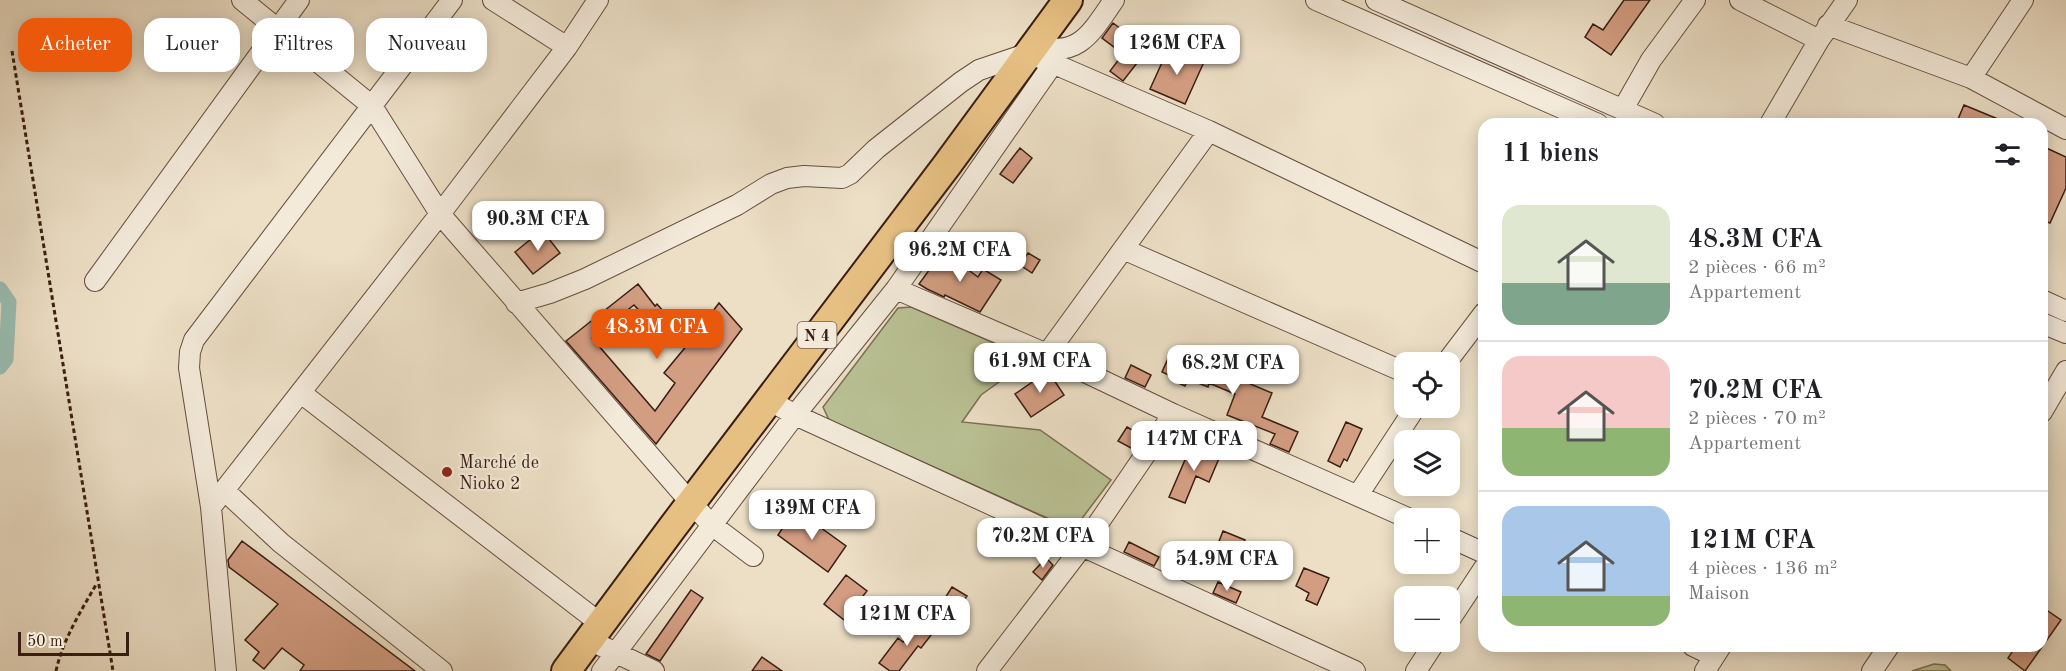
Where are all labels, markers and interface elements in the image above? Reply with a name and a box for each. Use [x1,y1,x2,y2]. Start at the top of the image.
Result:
chip: Acheter [18,18,132,72]
chip: Louer [144,18,240,72]
chip: Filtres [252,18,354,72]
chip: Nouveau [366,18,487,72]
pin: 126M CFA [1115,25,1239,76]
text: 126M CFA [1128,34,1226,54]
icon: filters [1991,138,2024,171]
text: 11 biens [1502,141,1599,167]
pin: 90.3M CFA [469,201,607,252]
text: 90.3M CFA [486,210,590,230]
text: 48.3M CFA [1688,227,1823,253]
icon: home [1550,229,1622,301]
pin: 96.2M CFA [891,232,1029,283]
text: 96.2M CFA [908,241,1012,261]
text: 2 pièces · 66 m² [1688,258,1826,278]
text: Appartement [1688,283,1801,303]
pin: 48.3M CFA [588,309,726,360]
text: 48.3M CFA [605,318,709,338]
road number: N 4 [798,322,836,348]
pin: 61.9M CFA [971,343,1109,394]
pin: 68.2M CFA [1164,345,1302,396]
text: 61.9M CFA [988,352,1092,372]
map controls [1394,352,1460,652]
button: locate [1394,352,1460,418]
text: 68.2M CFA [1181,354,1285,374]
text: 70.2M CFA [1688,378,1823,404]
icon: home [1550,380,1622,452]
text: 2 pièces · 70 m² [1688,409,1826,429]
pin: 147M CFA [1132,421,1256,472]
text: 147M CFA [1145,430,1243,450]
button: layers [1394,430,1460,496]
text: Appartement [1688,434,1801,454]
place label: Marché de Nioko 2 [459,454,539,493]
marker: Marché de Nioko 2 [440,465,454,479]
pin: 139M CFA [750,490,874,541]
text: 139M CFA [763,499,861,519]
button: + [1394,508,1460,574]
pin: 70.2M CFA [974,518,1112,569]
text: 70.2M CFA [991,527,1095,547]
text: 121M CFA [1688,528,1816,554]
icon: home [1550,530,1622,602]
pin: 54.9M CFA [1158,541,1296,592]
text: 54.9M CFA [1175,550,1279,570]
text: 4 pièces · 136 m² [1688,559,1837,579]
text: Maison [1688,584,1749,604]
button: − [1394,586,1460,652]
pin: 121M CFA [845,596,969,647]
text: 121M CFA [858,605,956,625]
scale bar [18,629,129,656]
text: 50 m [27,634,63,650]

